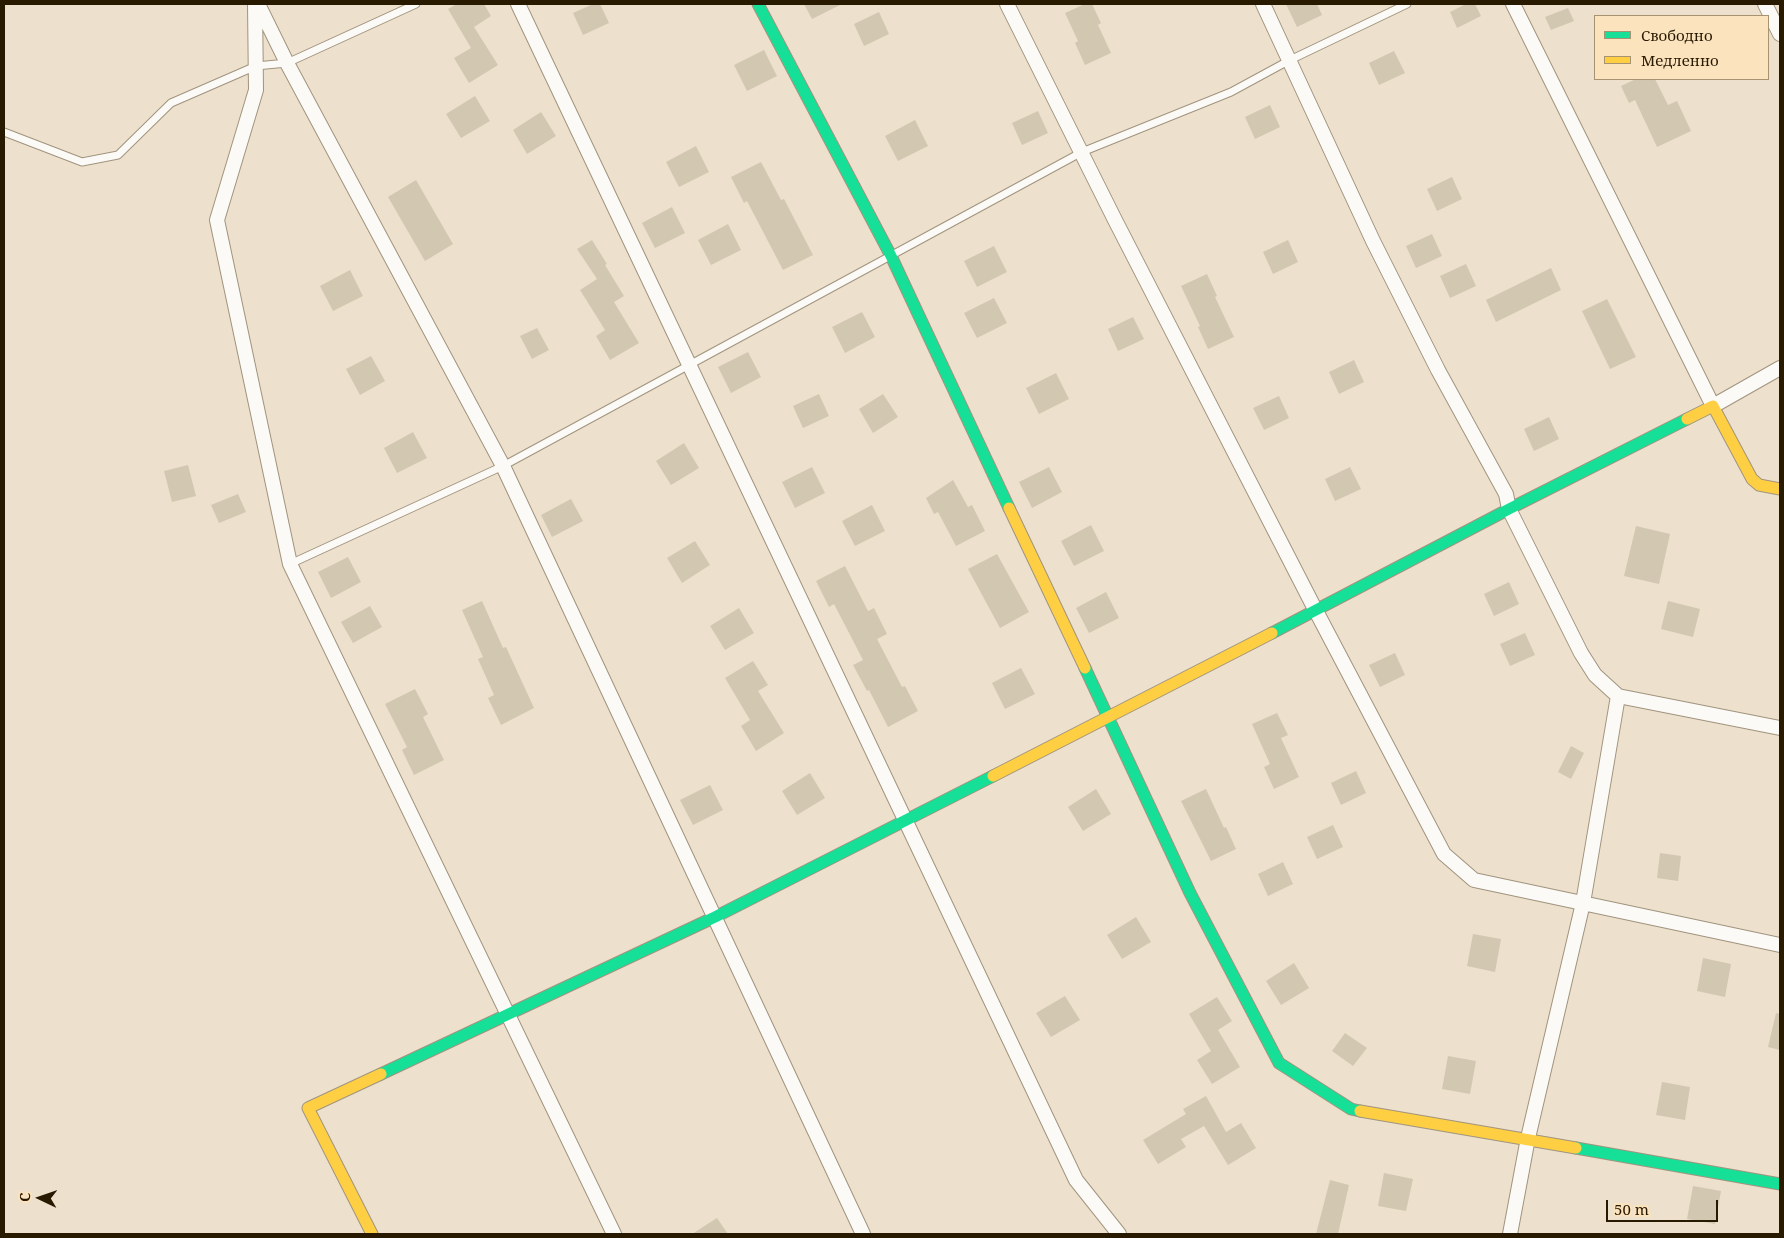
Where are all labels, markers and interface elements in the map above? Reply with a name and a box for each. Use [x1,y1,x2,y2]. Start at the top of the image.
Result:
legend [1594,15,1769,80]
text: Свободно [1641,25,1713,45]
text: Медленно [1641,50,1719,70]
north arrow [15,1173,65,1223]
scale bar [1609,1190,1722,1222]
text: С [15,1192,34,1202]
text: 50 m [1614,1199,1649,1219]

